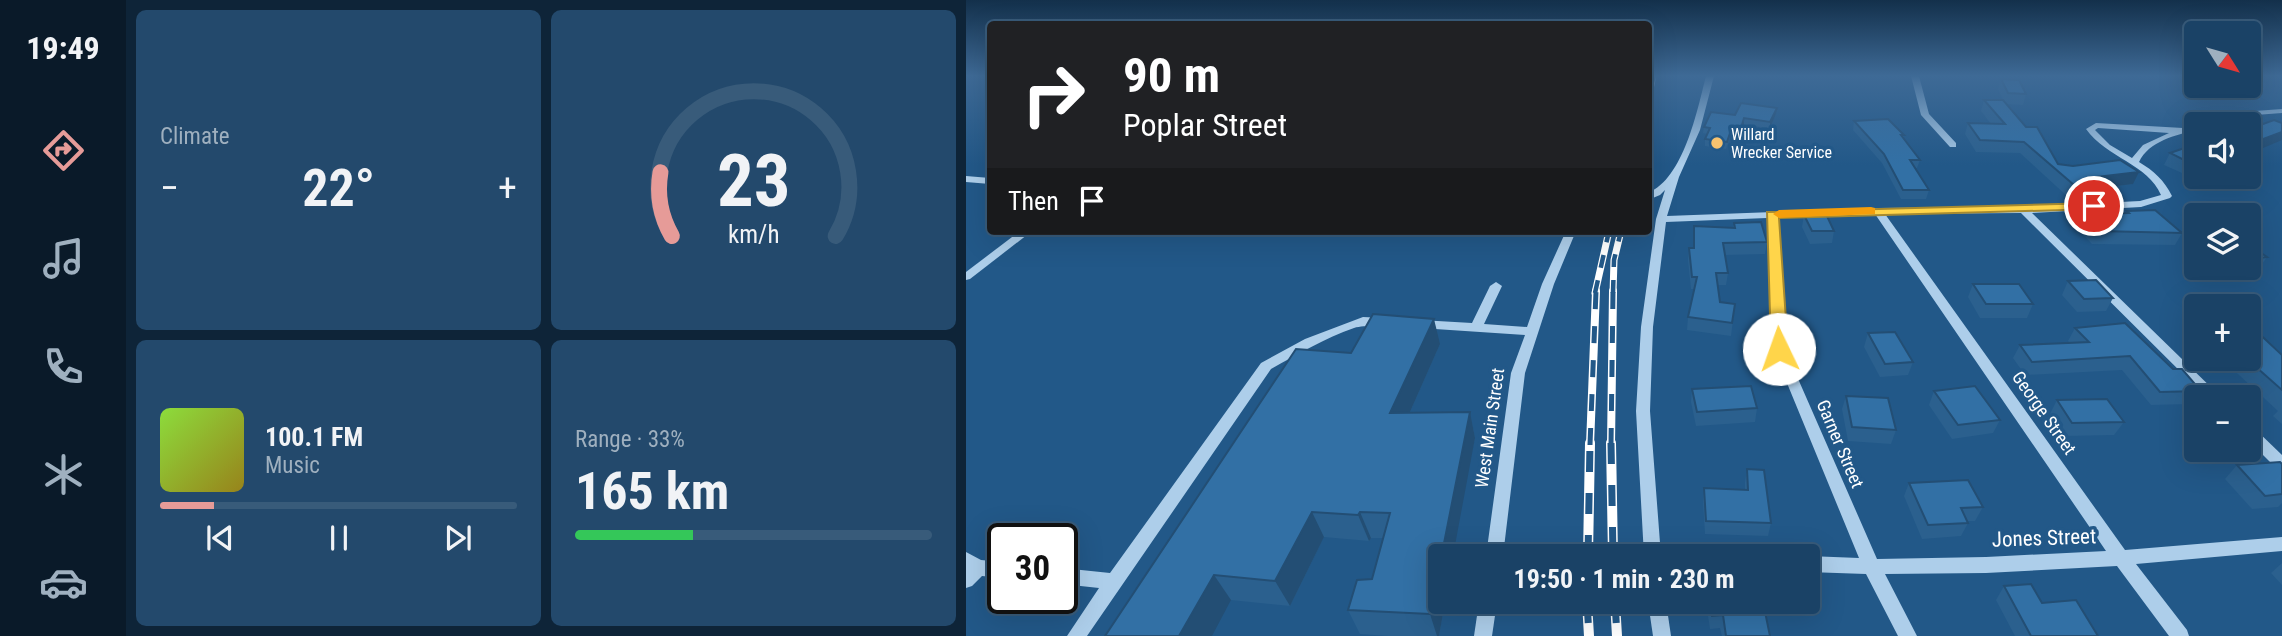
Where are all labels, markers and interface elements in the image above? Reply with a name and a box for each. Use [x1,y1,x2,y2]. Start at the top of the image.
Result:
north arrow [2184,21,2261,98]
map controls [2184,21,2261,462]
text: 19:49 [26,29,100,67]
text: 90 m [1123,47,1220,104]
icon: right [1008,49,1099,140]
text: Poplar Street [1123,106,1287,144]
button: sound [2184,112,2261,189]
text: Climate [160,123,230,150]
place label: Willard Wrecker Service [1731,125,1832,162]
icon: directions [39,126,88,175]
marker: Willard Wrecker Service [1709,135,1725,151]
text: 23 [717,138,790,224]
text: 22° [302,158,375,219]
text: − [160,166,179,210]
text: + [498,166,517,210]
pin [2064,176,2124,236]
icon: arrive [1073,182,1111,220]
text: Then [1008,186,1059,216]
icon: arrive [2075,187,2113,225]
button: layers [2184,203,2261,280]
text: km/h [728,220,779,249]
icon: music [39,234,88,283]
button: + [2184,294,2261,371]
position arrow [1742,312,1816,386]
icon: phone [39,342,88,391]
street label: West Main Street [1471,367,1508,489]
street label: George Street [2008,367,2081,458]
button: − [2184,385,2261,462]
street label: Garner Street [1812,397,1868,491]
text: 100.1 FM [265,422,363,452]
text: Range · 33% [575,426,685,453]
icon: climate [39,450,88,499]
text: Music [265,452,320,479]
text: 165 km [575,461,729,522]
icon: previous [201,519,239,557]
icon: pause [320,519,358,557]
icon: next [439,519,477,557]
speed limit sign: 30 [987,523,1078,614]
street label: Jones Street [1991,524,2097,552]
icon: car [39,558,88,607]
text: 19:50 · 1 min · 230 m [1514,564,1734,594]

